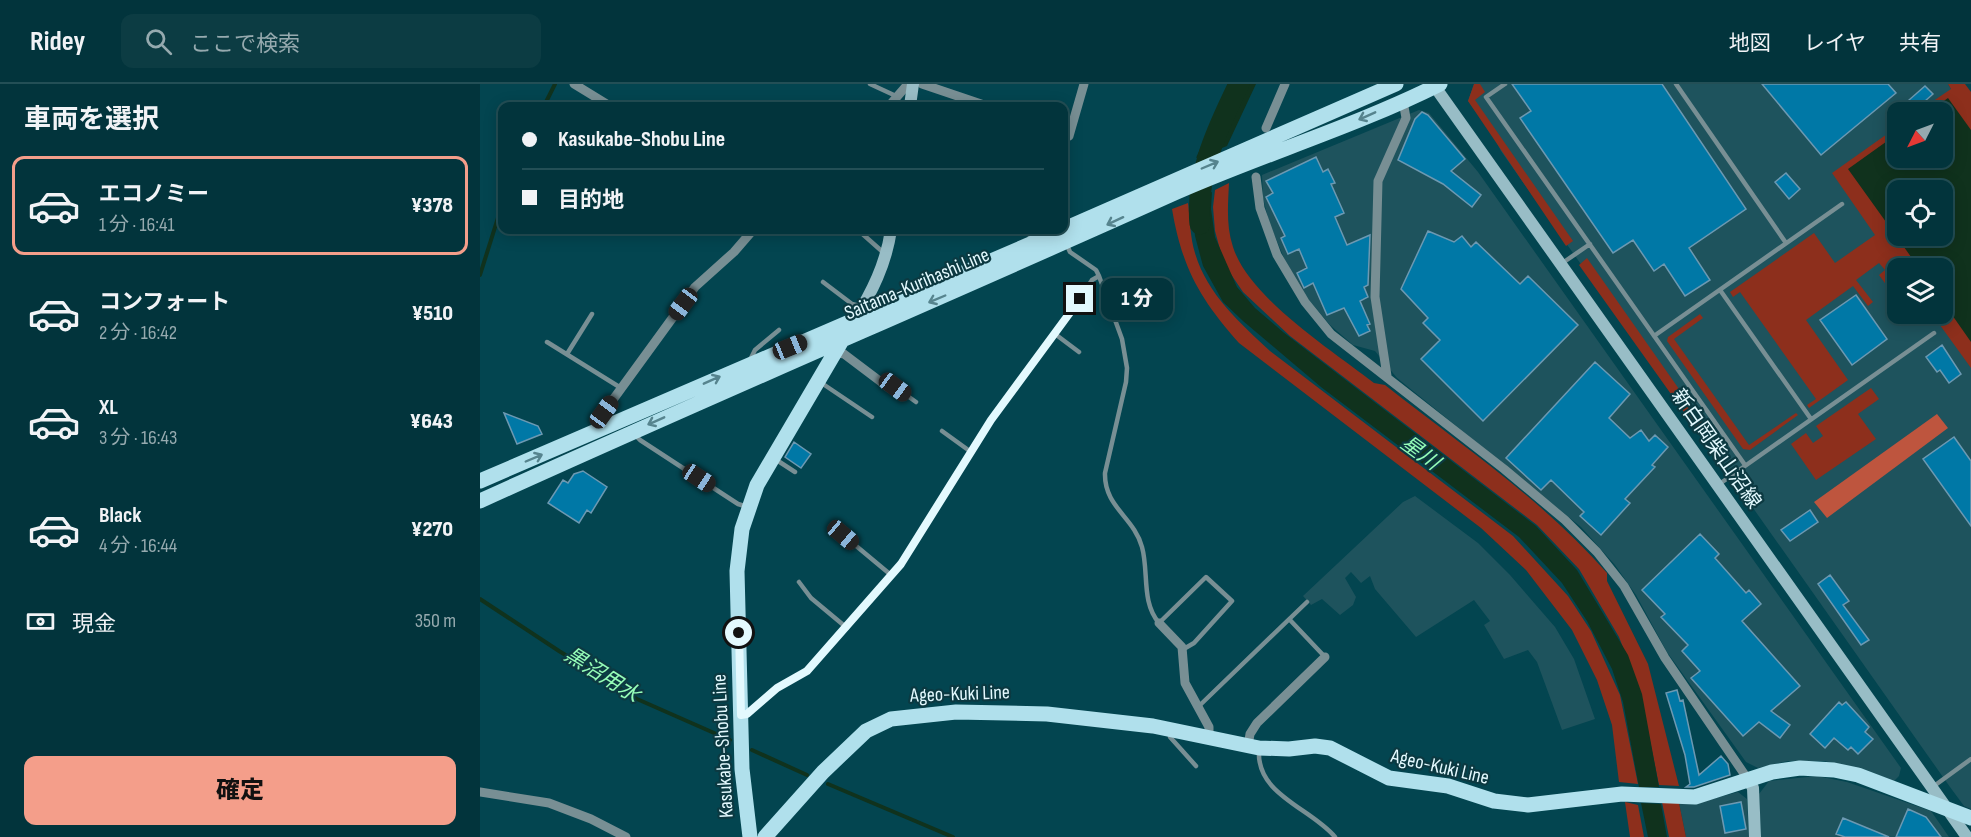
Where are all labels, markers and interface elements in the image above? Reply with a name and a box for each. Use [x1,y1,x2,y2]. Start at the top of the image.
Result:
search box [121,14,541,68]
text: Ridey [30,25,85,58]
icon: search [142,25,175,58]
text: ここで検索 [190,31,300,58]
text: 地図 [1729,31,1771,56]
text: レイヤ [1804,31,1866,56]
text: 共有 [1899,31,1941,56]
north arrow [1887,102,1953,168]
map controls [1887,102,1953,324]
text: 車両を選択 [24,104,159,136]
one-way arrow [1359,111,1377,123]
text: Kasukabe-Shobu Line [558,126,725,153]
one-way arrow [1201,158,1219,170]
icon: car [27,179,81,233]
button: locate [1887,180,1953,246]
text: エコノミー [99,181,209,208]
text: 目的地 [558,187,624,214]
text: ¥378 [411,192,453,219]
text: 1 分 · 16:41 [99,213,174,237]
one-way arrow [1107,215,1125,227]
street label: Saitama-Kurihashi Line [841,243,993,325]
button: layers [1887,258,1953,324]
callout: 1 分 [1101,278,1173,320]
car [665,284,701,324]
route end [1066,285,1093,312]
icon: car [27,287,81,341]
text: 1 分 [1121,287,1153,311]
text: コンフォート [99,289,230,316]
one-way arrow [928,294,946,305]
text: ¥510 [412,300,453,327]
text: 2 分 · 16:42 [99,321,177,345]
car [770,332,810,362]
car [875,369,915,405]
one-way arrow [703,374,721,385]
street label: 新白岡柴山沼線 [1666,385,1766,513]
car [586,392,622,432]
text: XL [99,394,118,421]
icon: car [27,395,81,449]
text: ¥643 [410,408,453,435]
one-way arrow [647,416,665,428]
text: 3 分 · 16:43 [99,426,177,450]
water label: 星川 [1396,431,1446,477]
one-way arrow [524,452,542,463]
car [679,461,719,495]
text: Black [99,502,141,529]
icon: car [27,503,81,557]
text: ¥270 [411,516,453,543]
car [823,517,863,553]
text: 4 分 · 16:44 [99,534,177,558]
icon: cash [24,605,57,638]
text: 350 m [415,609,456,633]
text: 現金 [72,611,116,638]
route start [725,619,752,646]
water label: 黒沼用水 [560,642,646,709]
street label: Kasukabe-Shobu Line [707,673,739,819]
street label: Ageo-Kuki Line [909,680,1010,708]
street label: Ageo-Kuki Line [1388,744,1491,790]
button: 確定 [24,756,456,825]

